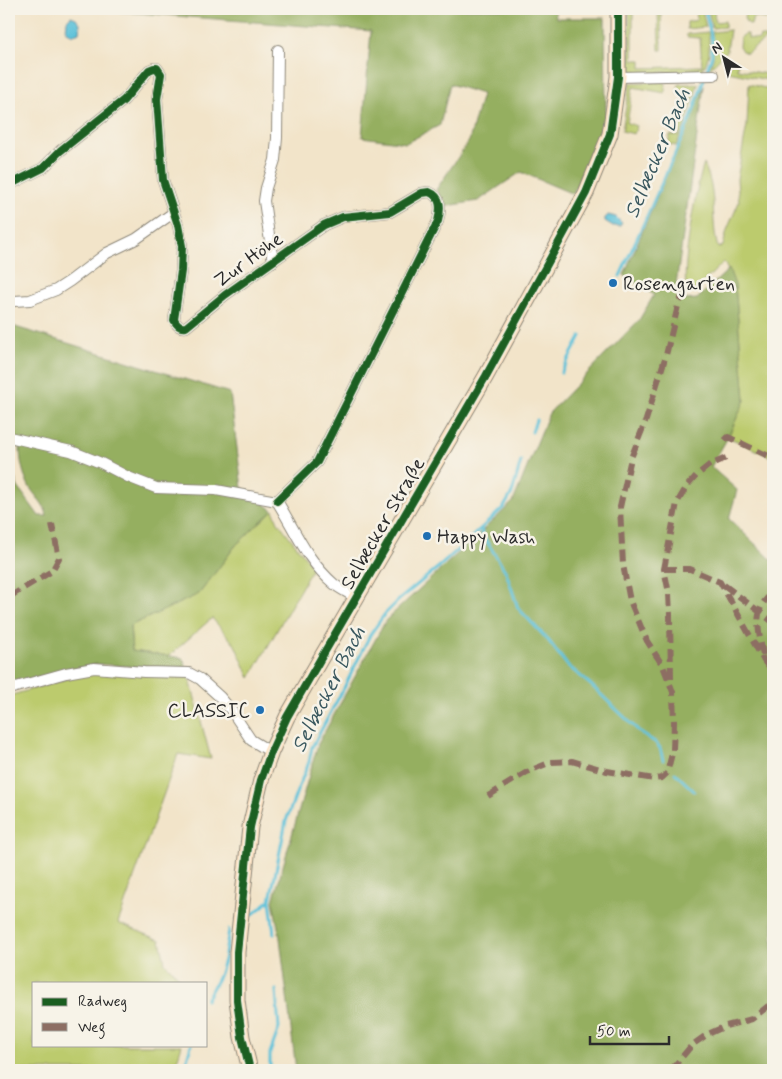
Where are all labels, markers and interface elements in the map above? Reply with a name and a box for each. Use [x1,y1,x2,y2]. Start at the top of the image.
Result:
north arrow [700,32,750,82]
text: N [708,38,726,58]
water label: Selbecker Bach [618,84,698,222]
street label: Zur Höhe [209,226,289,294]
place label: Rosengarten [623,271,735,298]
marker: Rosengarten [607,277,619,289]
street label: Selbecker Straße [335,453,432,595]
place label: Happy Wash [437,524,535,551]
marker: Happy Wash [421,530,433,542]
water label: Selbecker Bach [285,621,373,757]
place label: CLASSIC [167,698,250,725]
marker: CLASSIC [254,704,266,716]
legend [32,982,208,1046]
text: Radweg [78,992,127,1012]
scale bar [590,1014,668,1046]
text: Weg [78,1018,105,1039]
text: 50 m [597,1022,631,1042]

